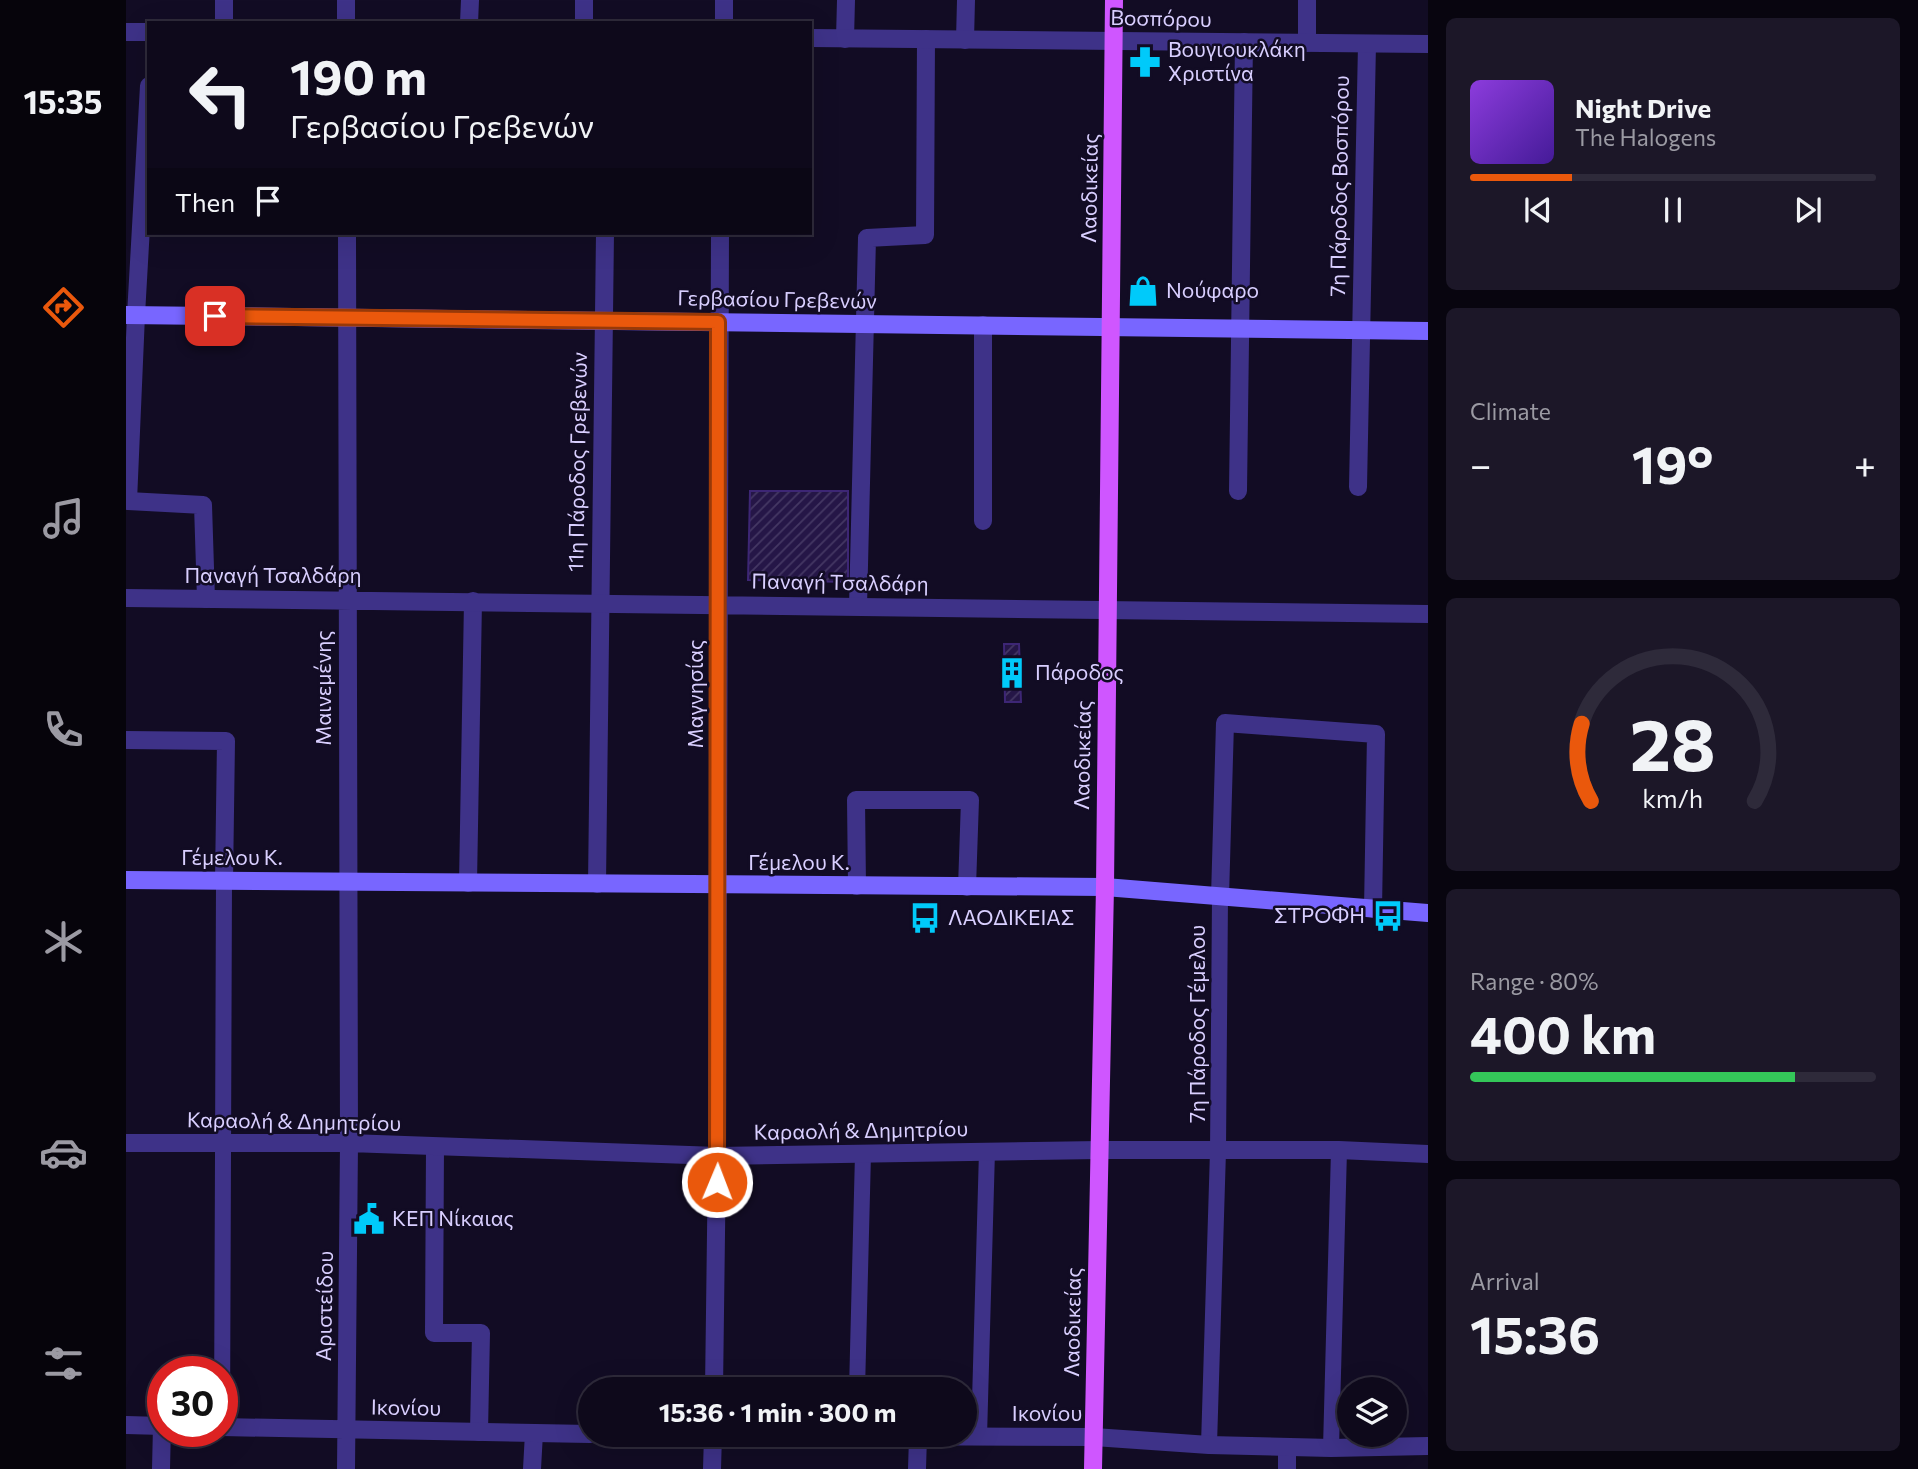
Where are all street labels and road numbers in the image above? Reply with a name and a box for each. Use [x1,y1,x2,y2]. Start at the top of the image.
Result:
street label: Βοσπόρου [1110,4,1212,31]
street label: 7η Πάροδος Βοσπόρου [1324,75,1353,297]
street label: Λαοδικείας [1075,133,1102,243]
street label: Γερβασίου Γρεβενών [677,284,877,313]
street label: 11η Πάροδος Γρεβενών [562,351,591,572]
street label: Παναγή Τσαλδάρη [184,562,362,587]
street label: Παναγή Τσαλδάρη [751,567,929,596]
street label: Μαινεμένης [310,630,335,746]
street label: Μαγνησίας [682,640,707,748]
street label: Λαοδικείας [1068,700,1095,810]
street label: Γέμελου Κ. [181,844,283,869]
street label: Γέμελου Κ. [748,849,850,874]
street label: 7η Πάροδος Γέμελου [1184,925,1209,1123]
street label: Καραολή & Δημητρίου [187,1106,402,1135]
street label: Καραολή & Δημητρίου [753,1115,968,1144]
street label: Αριστείδου [310,1251,337,1361]
street label: Λαοδικείας [1058,1267,1085,1377]
street label: Ικονίου [371,1393,441,1420]
street label: Ικονίου [1012,1400,1082,1425]

